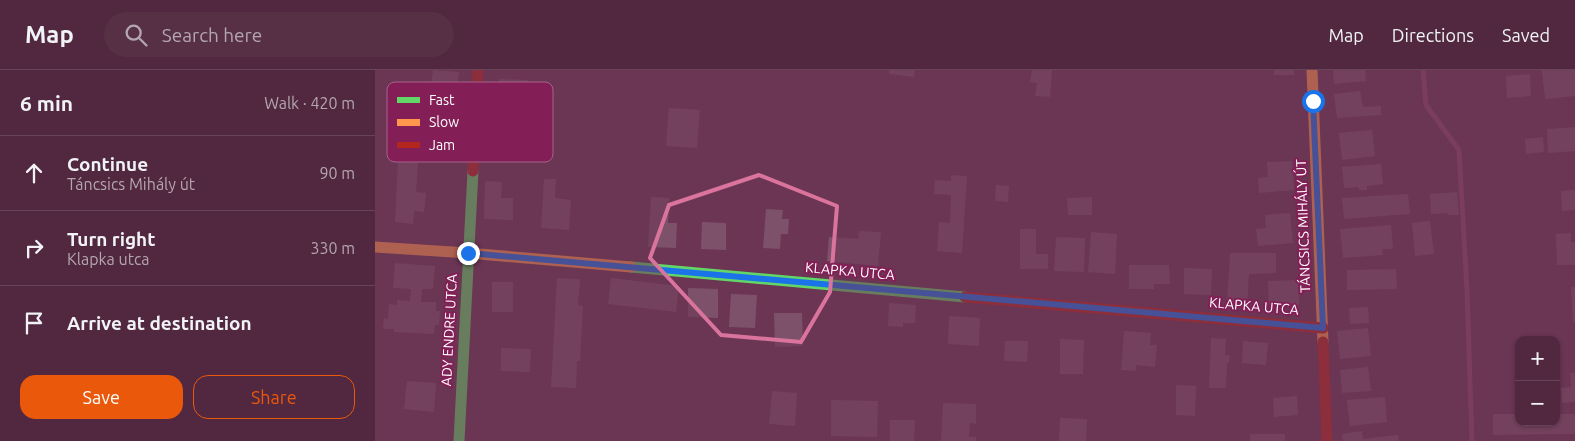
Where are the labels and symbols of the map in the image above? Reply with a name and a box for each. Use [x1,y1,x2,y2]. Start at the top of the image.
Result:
legend [387,82,553,162]
route start [1302,90,1325,113]
text: Fast [429,92,455,108]
text: Slow [429,114,459,130]
text: Jam [429,137,455,153]
street label: TÁNCSICS MIHÁLY ÚT [1292,159,1313,293]
route end [457,242,480,265]
street label: KLAPKA UTCA [805,259,895,283]
street label: ADY ENDRE UTCA [438,273,460,387]
street label: KLAPKA UTCA [1209,294,1299,318]

